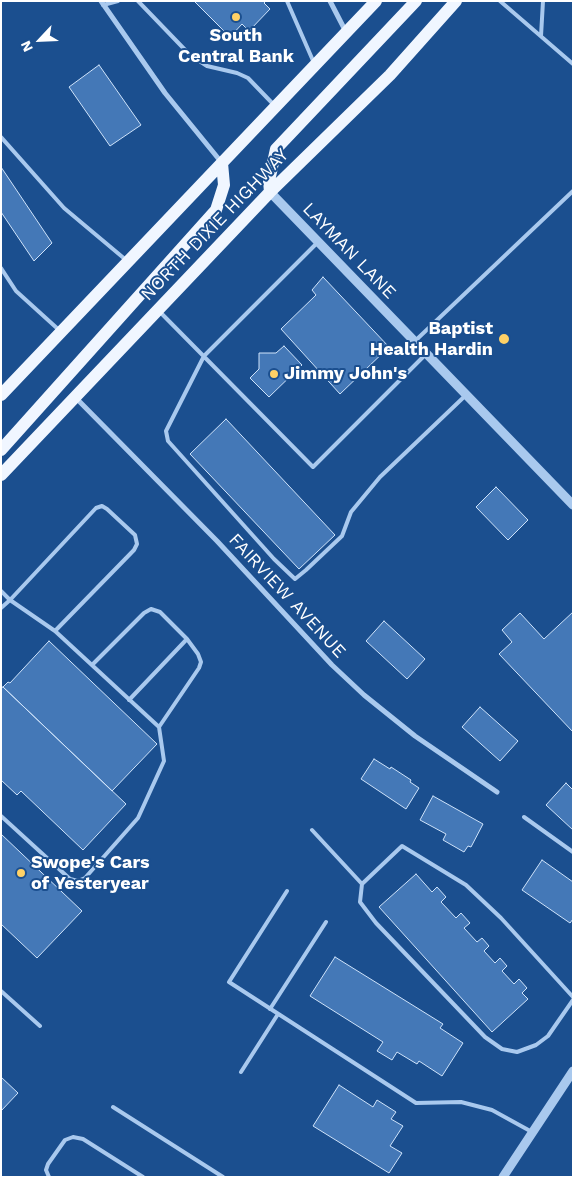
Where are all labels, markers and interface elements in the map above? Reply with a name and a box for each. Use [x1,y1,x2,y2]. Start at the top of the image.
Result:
marker: South Central Bank [230,11,242,23]
north arrow [15,15,65,65]
place label: South Central Bank [178,25,294,68]
text: N [17,38,36,54]
street label: NORTH DIXIE HIGHWAY [137,145,293,305]
street label: LAYMAN LANE [298,198,400,304]
place label: Baptist Health Hardin [370,318,493,360]
marker: Baptist Health Hardin [497,332,511,346]
place label: Jimmy John's [284,363,407,385]
marker: Jimmy John's [268,368,280,380]
street label: FAIRVIEW AVENUE [224,529,350,663]
place label: Swope's Cars of Yesteryear [31,852,150,894]
marker: Swope's Cars of Yesteryear [15,867,27,879]

